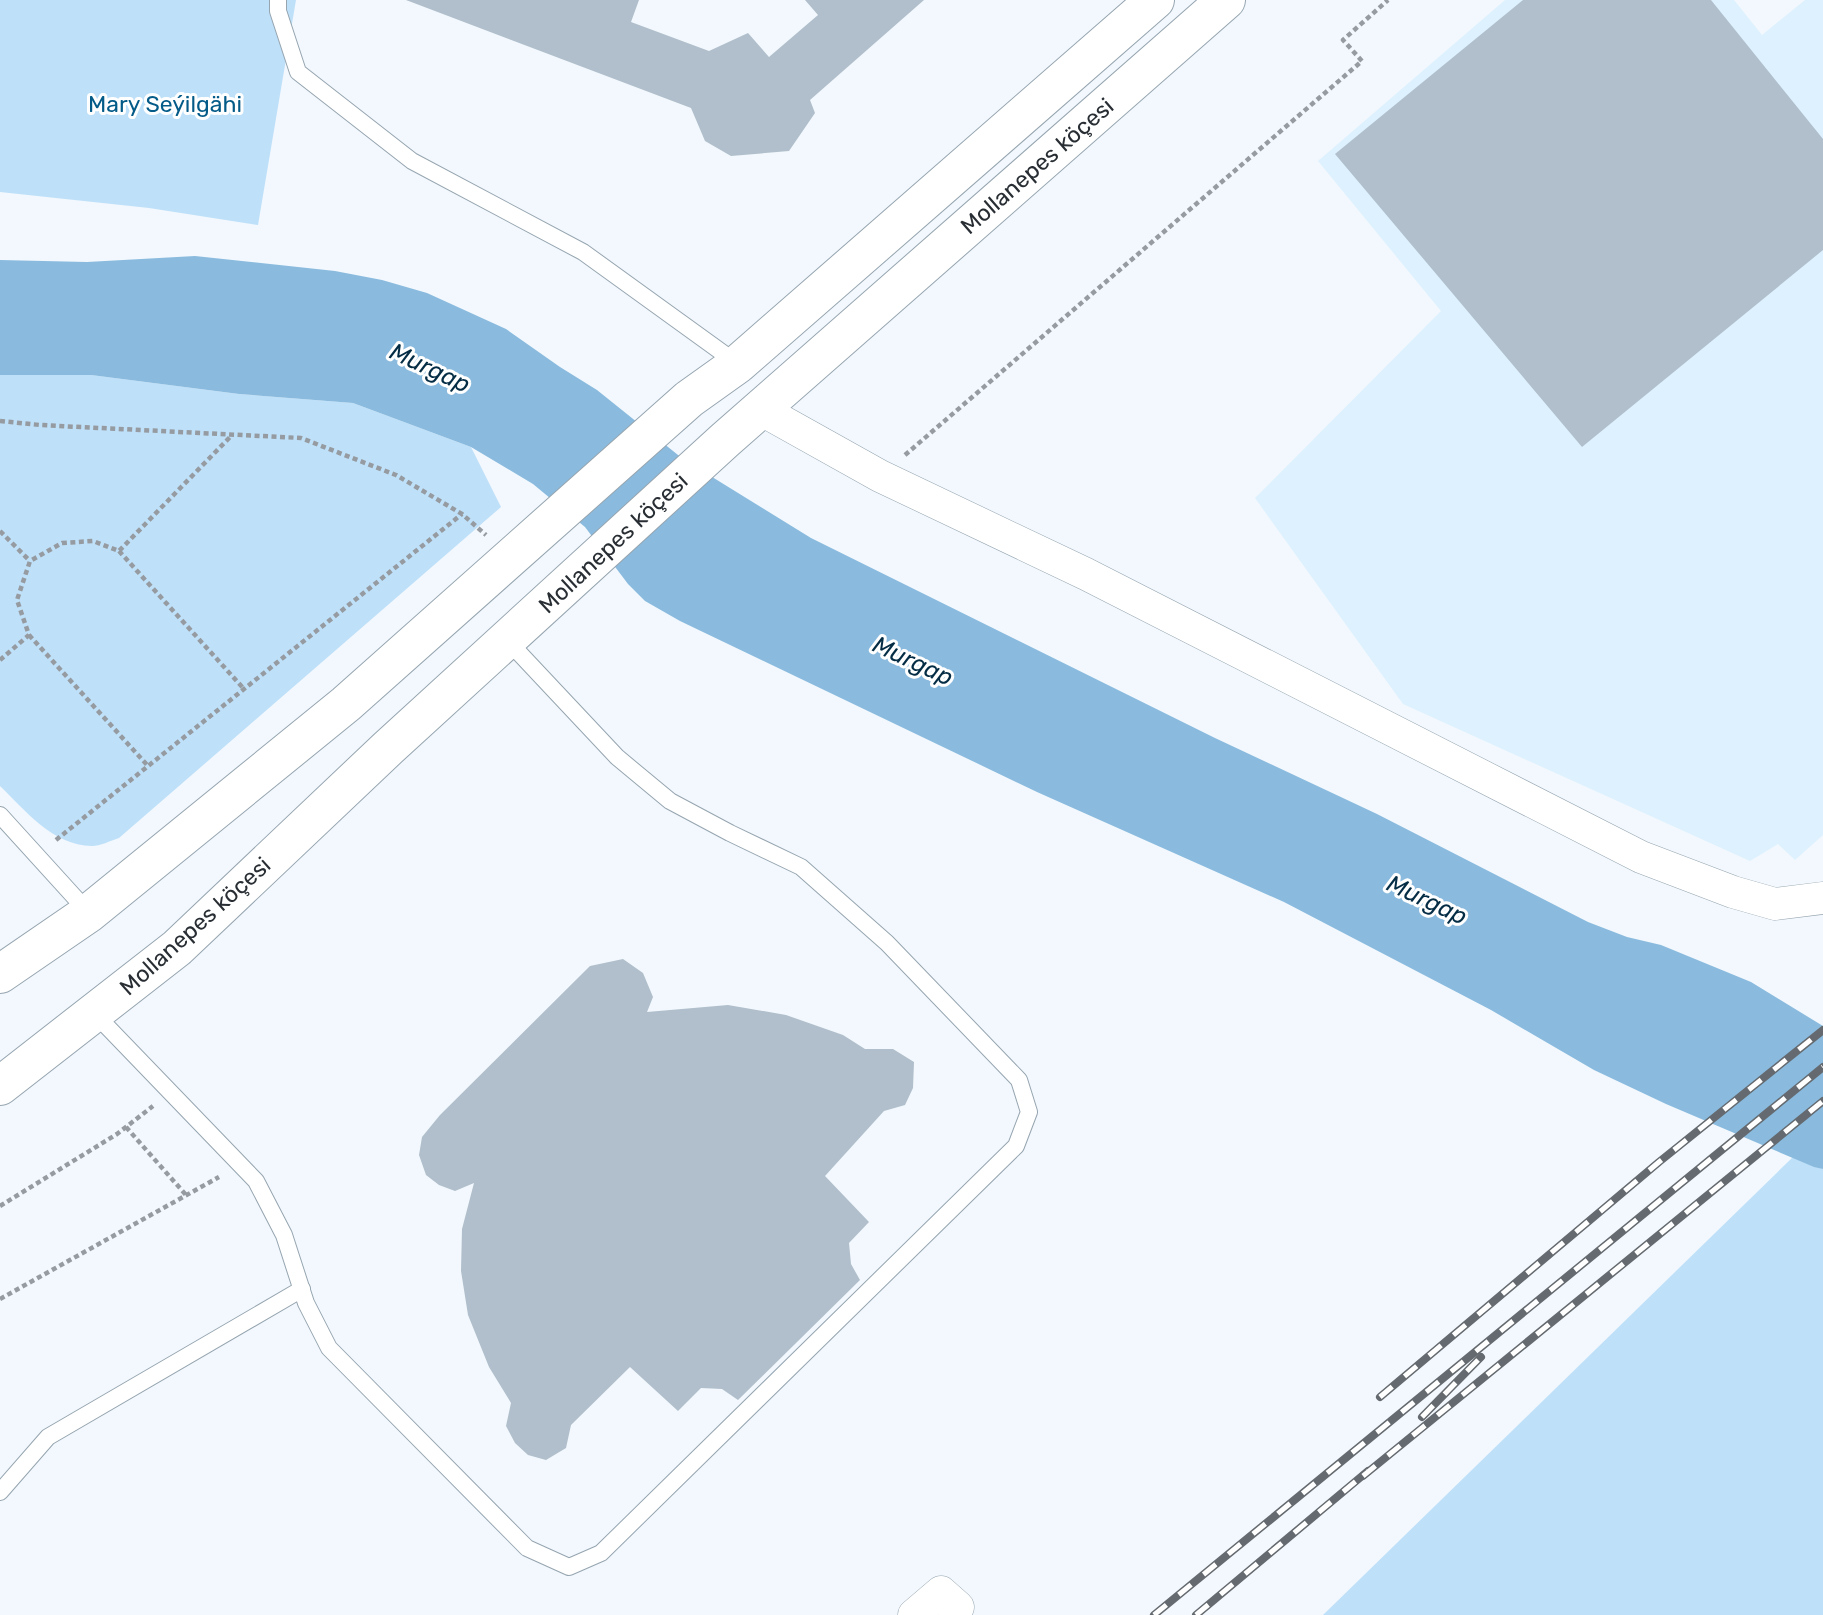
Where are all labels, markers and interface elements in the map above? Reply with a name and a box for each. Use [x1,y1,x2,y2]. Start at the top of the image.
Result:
park label: Mary Seýilgähi [88,90,242,118]
street label: Mollanepes köçesi [955,92,1119,240]
water label: Murgap [385,337,475,399]
street label: Mollanepes köçesi [533,467,693,619]
water label: Murgap [868,630,958,692]
street label: Mollanepes köçesi [114,851,276,1001]
water label: Murgap [1382,869,1472,931]

